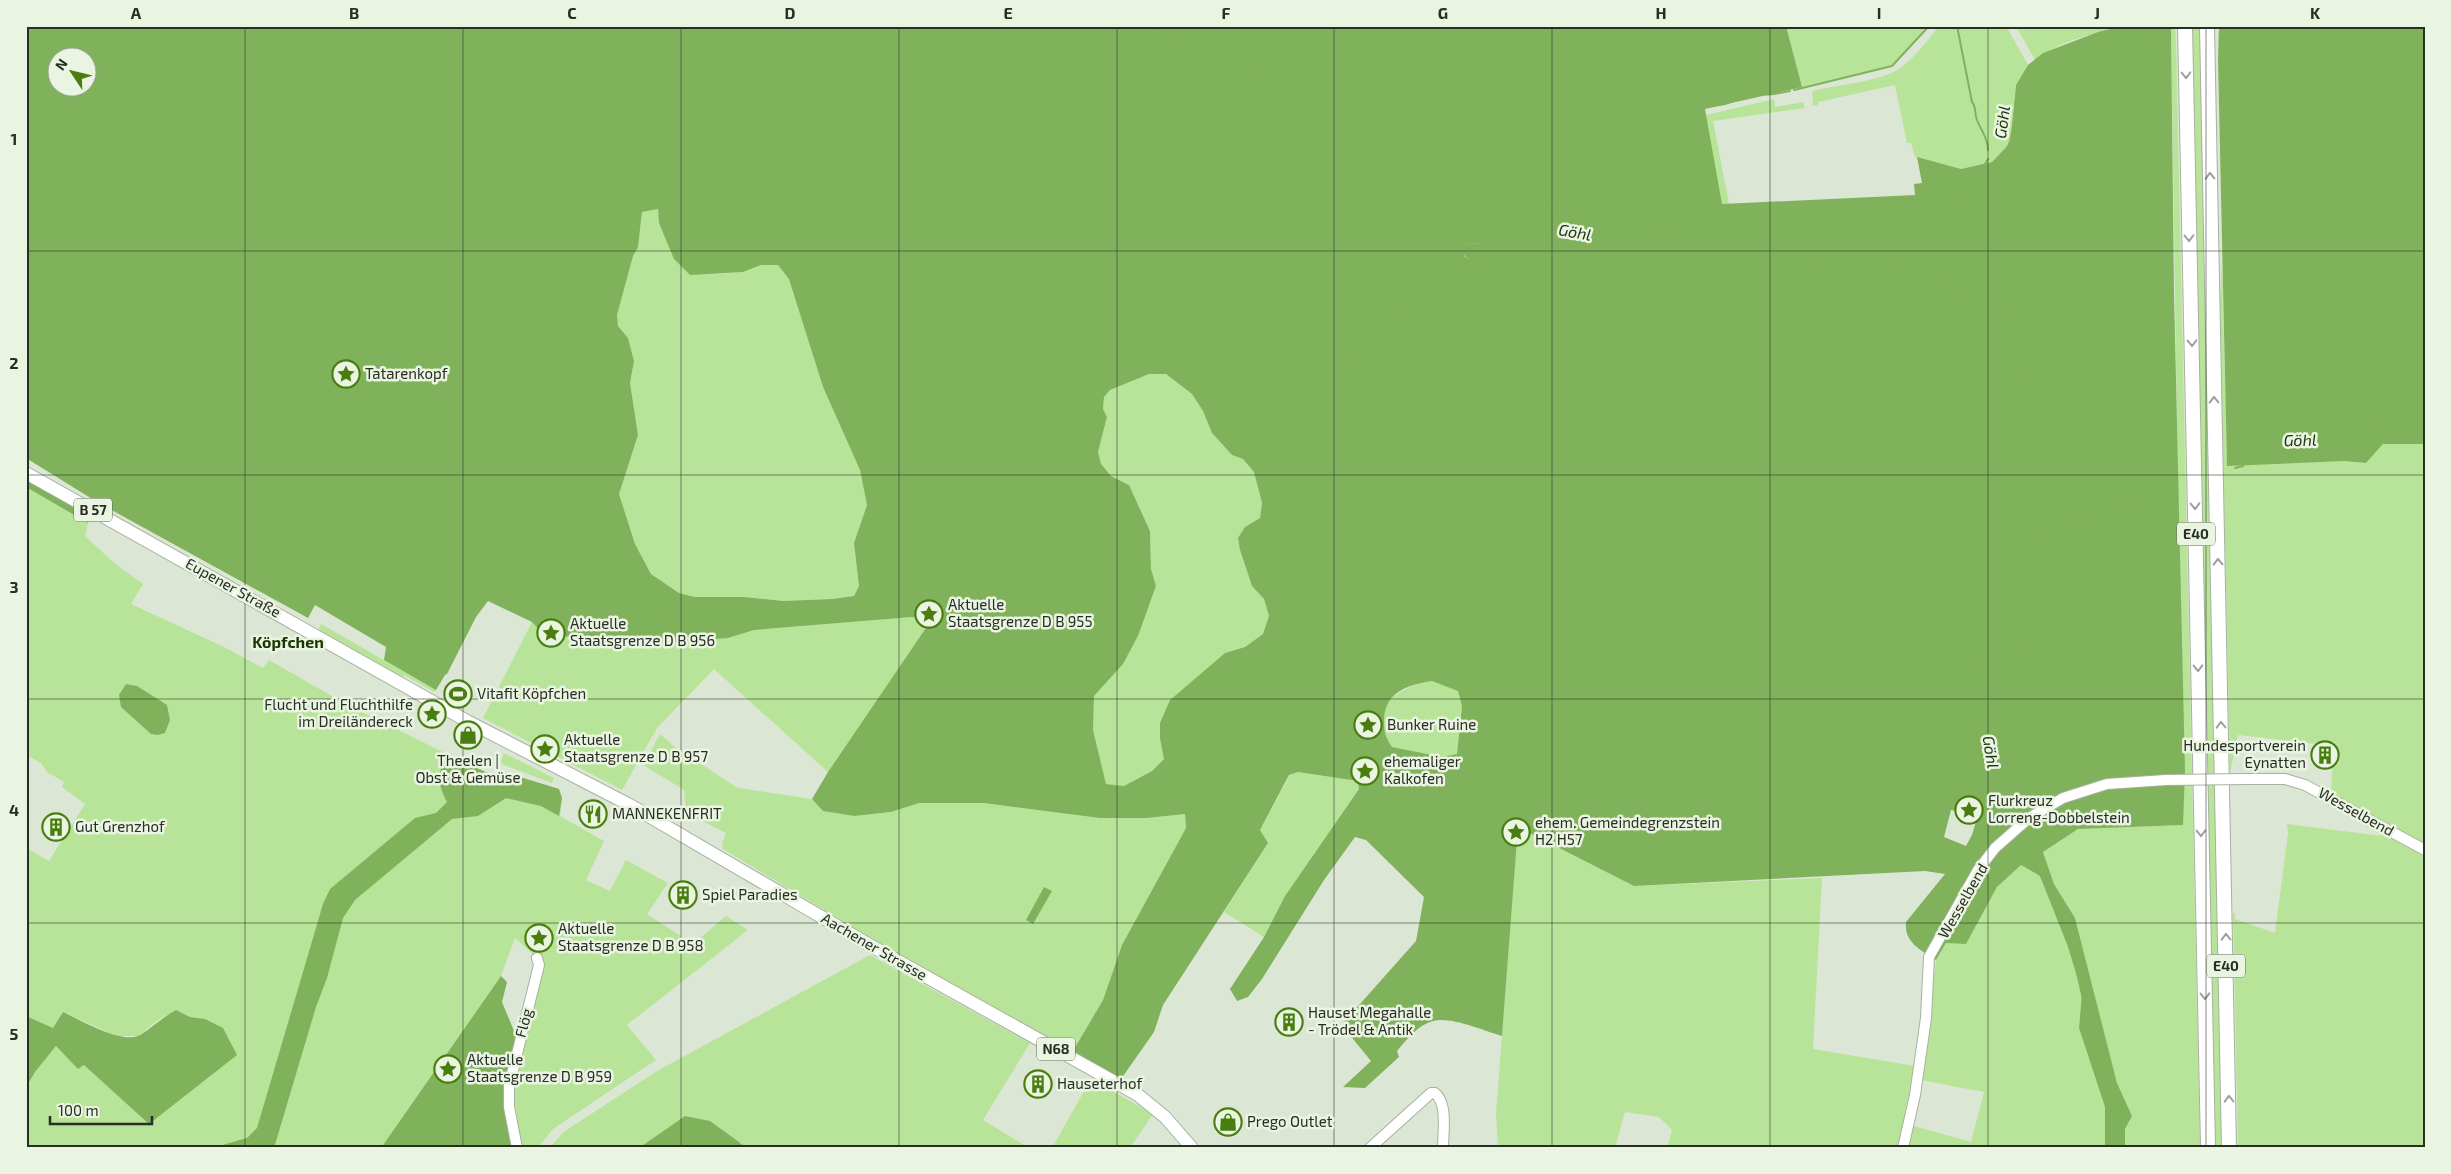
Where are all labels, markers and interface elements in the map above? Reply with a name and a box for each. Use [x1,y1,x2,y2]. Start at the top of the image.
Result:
text: A [131,3,142,22]
text: B [349,3,359,22]
text: C [567,3,577,22]
text: D [785,3,796,22]
text: E [1003,3,1013,22]
text: F [1222,3,1231,22]
text: G [1438,3,1448,22]
text: H [1655,3,1667,22]
text: I [1877,3,1881,22]
text: J [2094,3,2100,22]
text: K [2310,3,2321,22]
north arrow [48,48,98,98]
text: N [51,55,71,73]
one-way arrow [2180,72,2191,80]
water label: Göhl [1990,104,2013,140]
text: 1 [11,129,17,148]
one-way arrow [2205,172,2215,180]
water label: Göhl [1557,219,1593,244]
one-way arrow [2184,234,2194,242]
one-way arrow [2187,340,2197,348]
text: 2 [9,353,19,372]
place icon: Tatarenkopf [331,359,361,389]
place label: Tatarenkopf [365,364,448,382]
one-way arrow [2209,396,2220,404]
water label: Göhl [2283,430,2317,449]
road number: B 57 [74,498,112,522]
one-way arrow [2190,502,2200,510]
road number: E40 [2177,522,2215,546]
street label: Eupener Straße [183,554,284,621]
one-way arrow [2213,558,2223,566]
text: 3 [9,577,19,596]
place label: Aktuelle Staatsgrenze D B 955 [948,595,1092,630]
place icon: Aktuelle Staatsgrenze D B 955 [914,599,944,629]
place label: Aktuelle Staatsgrenze D B 956 [570,614,715,649]
place icon: Aktuelle Staatsgrenze D B 956 [536,618,566,648]
district label: Köpfchen [252,632,324,651]
one-way arrow [2193,664,2203,672]
sports icon: Vitafit Köpfchen [443,679,473,709]
place label: Vitafit Köpfchen [477,684,586,702]
place label: Flucht und Fluchthilfe im Dreiländereck [264,695,413,730]
place icon: Flucht und Fluchthilfe im Dreiländereck [417,699,447,729]
place icon: Bunker Ruine [1353,710,1383,740]
place label: Bunker Ruine [1387,715,1476,733]
shop icon: Theelen | Obst & Gemüse [453,720,483,750]
one-way arrow [2216,721,2226,728]
place label: Aktuelle Staatsgrenze D B 957 [564,730,708,765]
place icon: Aktuelle Staatsgrenze D B 957 [530,734,560,764]
water label: Göhl [1980,734,2003,770]
place label: Hundesportverein Eynatten [2183,736,2306,771]
building icon: Hundesportverein Eynatten [2310,740,2340,770]
place label: Theelen | Obst & Gemüse [415,751,521,786]
place label: ehemaliger Kalkofen [1384,752,1461,787]
place icon: ehemaliger Kalkofen [1350,756,1380,786]
street label: Wesselbend [2316,783,2397,839]
place label: Flurkreuz Lorreng-Dobbelstein [1988,791,2130,826]
place icon: Flurkreuz Lorreng-Dobbelstein [1954,795,1984,825]
restaurant icon: MANNEKENFRIT [578,799,608,829]
text: 4 [9,800,19,819]
place label: MANNEKENFRIT [612,804,722,822]
building icon: Gut Grenzhof [41,812,71,842]
place label: ehem. Gemeindegrenzstein H2 H57 [1535,813,1720,848]
place label: Gut Grenzhof [75,817,165,835]
place icon: ehem. Gemeindegrenzstein H2 H57 [1501,817,1531,847]
one-way arrow [2196,830,2207,838]
street label: Wesselbend [1933,860,1991,941]
building icon: Spiel Paradies [668,880,698,910]
place label: Spiel Paradies [702,885,798,903]
street label: Aachener Strasse [818,909,931,984]
place label: Aktuelle Staatsgrenze D B 958 [558,919,704,954]
place icon: Aktuelle Staatsgrenze D B 958 [524,923,554,953]
one-way arrow [2220,932,2231,940]
road number: E40 [2207,954,2245,978]
one-way arrow [2199,992,2210,1000]
place label: Hauset Megahalle - Trödel & Antik [1308,1003,1431,1038]
street label: Flög [511,1006,536,1039]
building icon: Hauset Megahalle - Trödel & Antik [1274,1007,1304,1037]
text: 5 [10,1024,19,1043]
road number: N68 [1037,1038,1075,1060]
place label: Aktuelle Staatsgrenze D B 959 [467,1050,612,1085]
place icon: Aktuelle Staatsgrenze D B 959 [433,1054,463,1084]
building icon: Hauseterhof [1023,1069,1053,1099]
place label: Hauseterhof [1057,1074,1142,1092]
scale bar [50,1094,152,1126]
one-way arrow [2223,1095,2234,1103]
text: 100 m [58,1101,99,1119]
shop icon: Prego Outlet [1213,1107,1243,1137]
place label: Prego Outlet [1247,1112,1333,1130]

